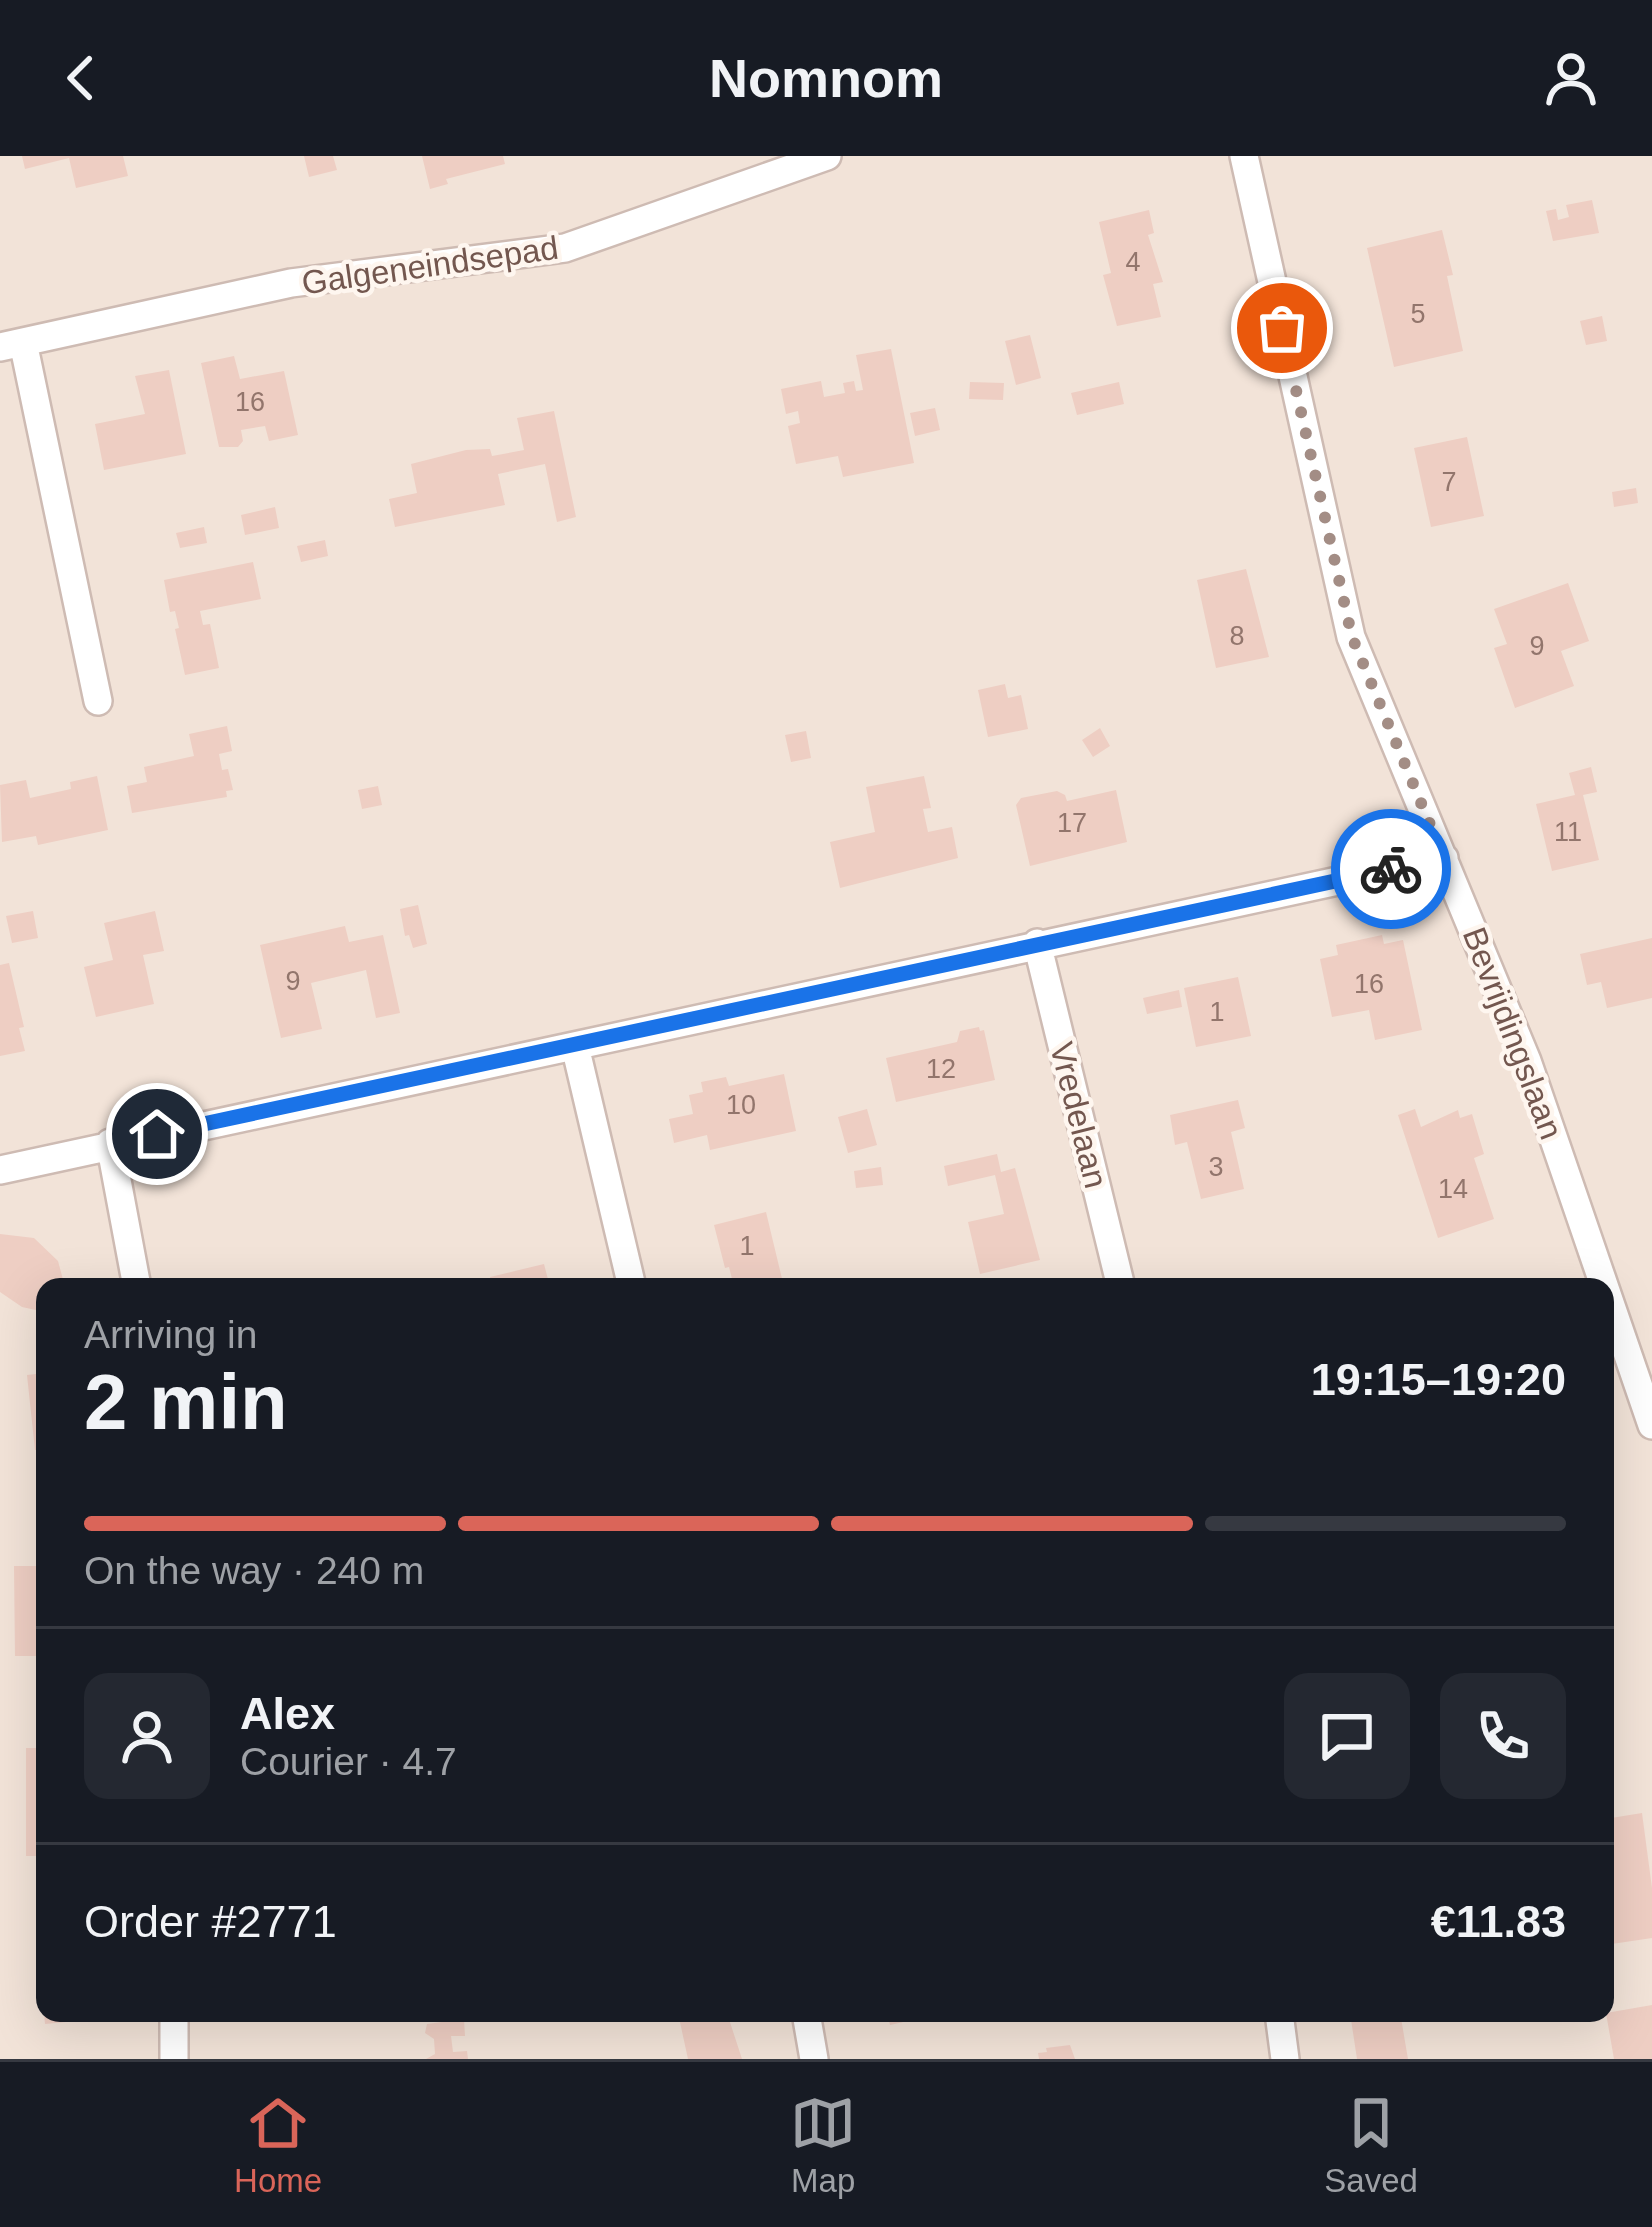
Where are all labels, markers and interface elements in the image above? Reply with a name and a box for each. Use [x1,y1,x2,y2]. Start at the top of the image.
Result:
icon: back [48,45,114,111]
icon: person [1538,45,1604,111]
text: Nomnom [709,48,943,108]
street label: Galgeneindsepad [299,229,561,301]
house number: 4 [1125,247,1141,277]
pin [1231,277,1333,379]
icon: bag [1249,295,1315,361]
house number: 5 [1410,299,1426,329]
house number: 16 [235,387,265,417]
house number: 7 [1441,467,1457,497]
house number: 8 [1229,621,1245,651]
house number: 9 [1529,631,1545,661]
house number: 17 [1057,808,1087,838]
courier [1331,809,1451,929]
house number: 11 [1554,817,1582,847]
icon: bike [1358,836,1424,902]
street label: Bevrijdingslaan [1456,922,1570,1144]
house number: 9 [285,966,301,996]
house number: 16 [1354,969,1384,999]
house number: 1 [1209,997,1225,1027]
street label: Vredelaan [1043,1038,1115,1192]
house number: 12 [926,1054,956,1084]
pin [106,1083,208,1185]
house number: 10 [726,1090,756,1120]
icon: home [124,1101,190,1167]
house number: 3 [1208,1152,1224,1182]
house number: 14 [1438,1174,1468,1204]
house number: 1 [739,1231,755,1261]
text: Arriving in [84,1313,257,1356]
text: 19:15–19:20 [1311,1354,1566,1405]
text: 2 min [84,1358,288,1446]
text: On the way · 240 m [84,1549,424,1592]
button: person [84,1673,210,1799]
button: chat [1284,1673,1410,1799]
button: phone [1440,1673,1566,1799]
text: Alex [240,1688,335,1739]
text: Courier · 4.7 [240,1740,457,1783]
text: Order #2771 [84,1896,337,1947]
text: €11.83 [1431,1896,1566,1947]
tab: Home [234,2090,322,2200]
tab: Map [790,2090,856,2200]
tab: Saved [1324,2090,1418,2200]

